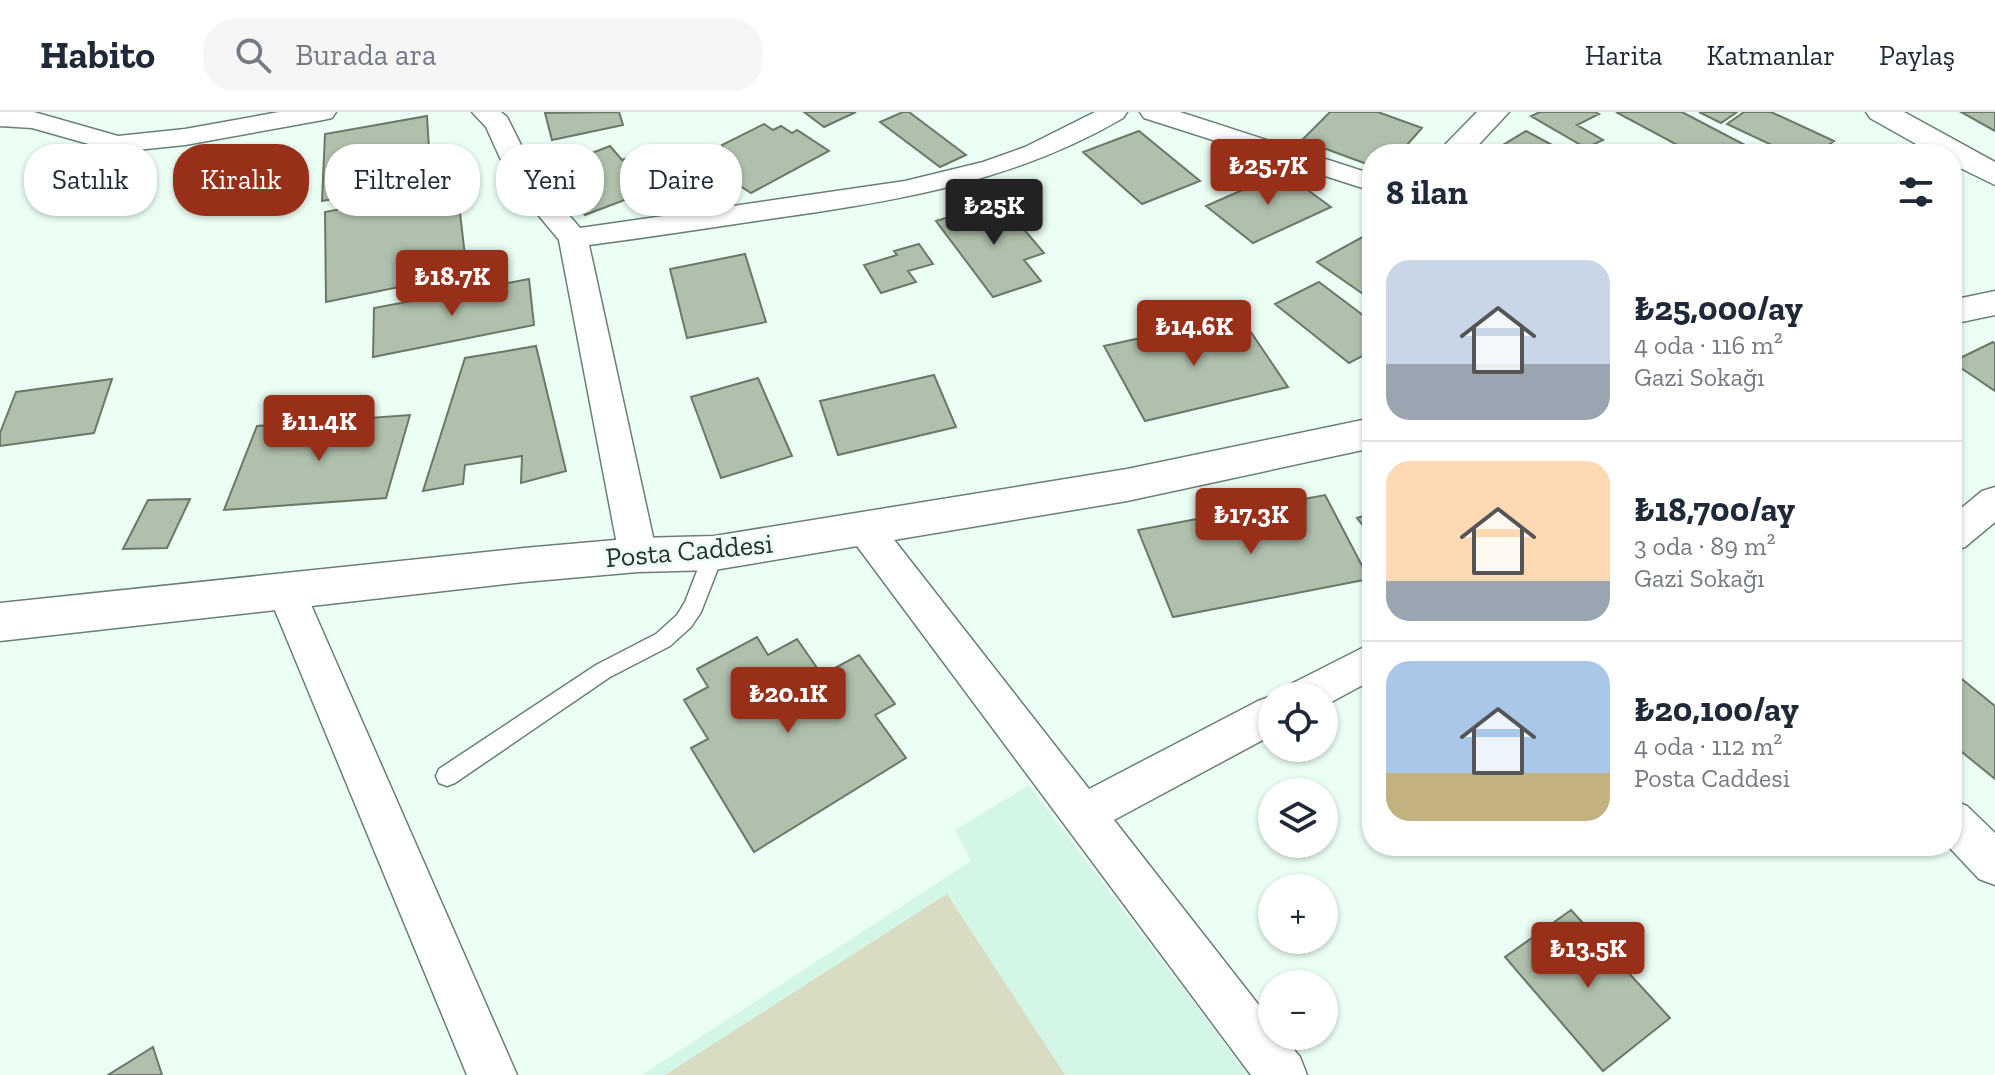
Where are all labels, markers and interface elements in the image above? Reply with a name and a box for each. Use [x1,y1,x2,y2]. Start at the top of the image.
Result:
search box [203,19,763,91]
text: Habito [40,32,155,78]
icon: search [231,33,275,77]
text: Burada ara [295,37,437,73]
text: Harita [1585,39,1663,72]
text: Katmanlar [1707,39,1835,72]
text: Paylaş [1879,39,1955,72]
pin: ₺25.7K [1203,139,1333,207]
chip: Satılık [24,144,157,216]
chip: Kiralık [173,144,309,216]
chip: Filtreler [325,144,480,216]
chip: Yeni [496,144,604,216]
chip: Daire [620,144,742,216]
text: ₺25.7K [1229,149,1307,181]
icon: filters [1894,170,1938,214]
text: 8 ilan [1386,172,1468,213]
pin: ₺25K [947,179,1041,247]
text: ₺25K [964,189,1024,221]
pin: ₺18.7K [387,250,517,318]
text: ₺18.7K [414,260,490,292]
text: ₺25,000/ay [1634,288,1803,329]
icon: home [1450,292,1546,388]
pin: ₺14.6K [1129,300,1259,368]
text: ₺14.6K [1155,310,1233,342]
text: 4 oda · 116 m² [1634,329,1783,361]
text: Gazi Sokağı [1634,361,1765,393]
pin: ₺11.4K [254,395,384,463]
text: ₺11.4K [281,405,357,437]
pin: ₺17.3K [1186,488,1316,556]
text: ₺18,700/ay [1634,489,1795,530]
icon: home [1450,493,1546,589]
text: ₺17.3K [1214,498,1288,530]
street label: Posta Caddesi [604,527,774,574]
text: 3 oda · 89 m² [1634,530,1775,562]
text: Gazi Sokağı [1634,562,1765,594]
pin: ₺20.1K [723,667,853,735]
text: ₺20.1K [749,677,827,709]
map controls [1258,682,1338,1050]
button: locate [1258,682,1338,762]
text: ₺20,100/ay [1634,689,1799,730]
icon: home [1450,693,1546,789]
text: 4 oda · 112 m² [1634,730,1782,762]
text: Posta Caddesi [1634,762,1790,794]
button: layers [1258,778,1338,858]
button: + [1258,874,1338,954]
pin: ₺13.5K [1523,922,1653,990]
text: ₺13.5K [1549,932,1627,964]
button: − [1258,970,1338,1050]

